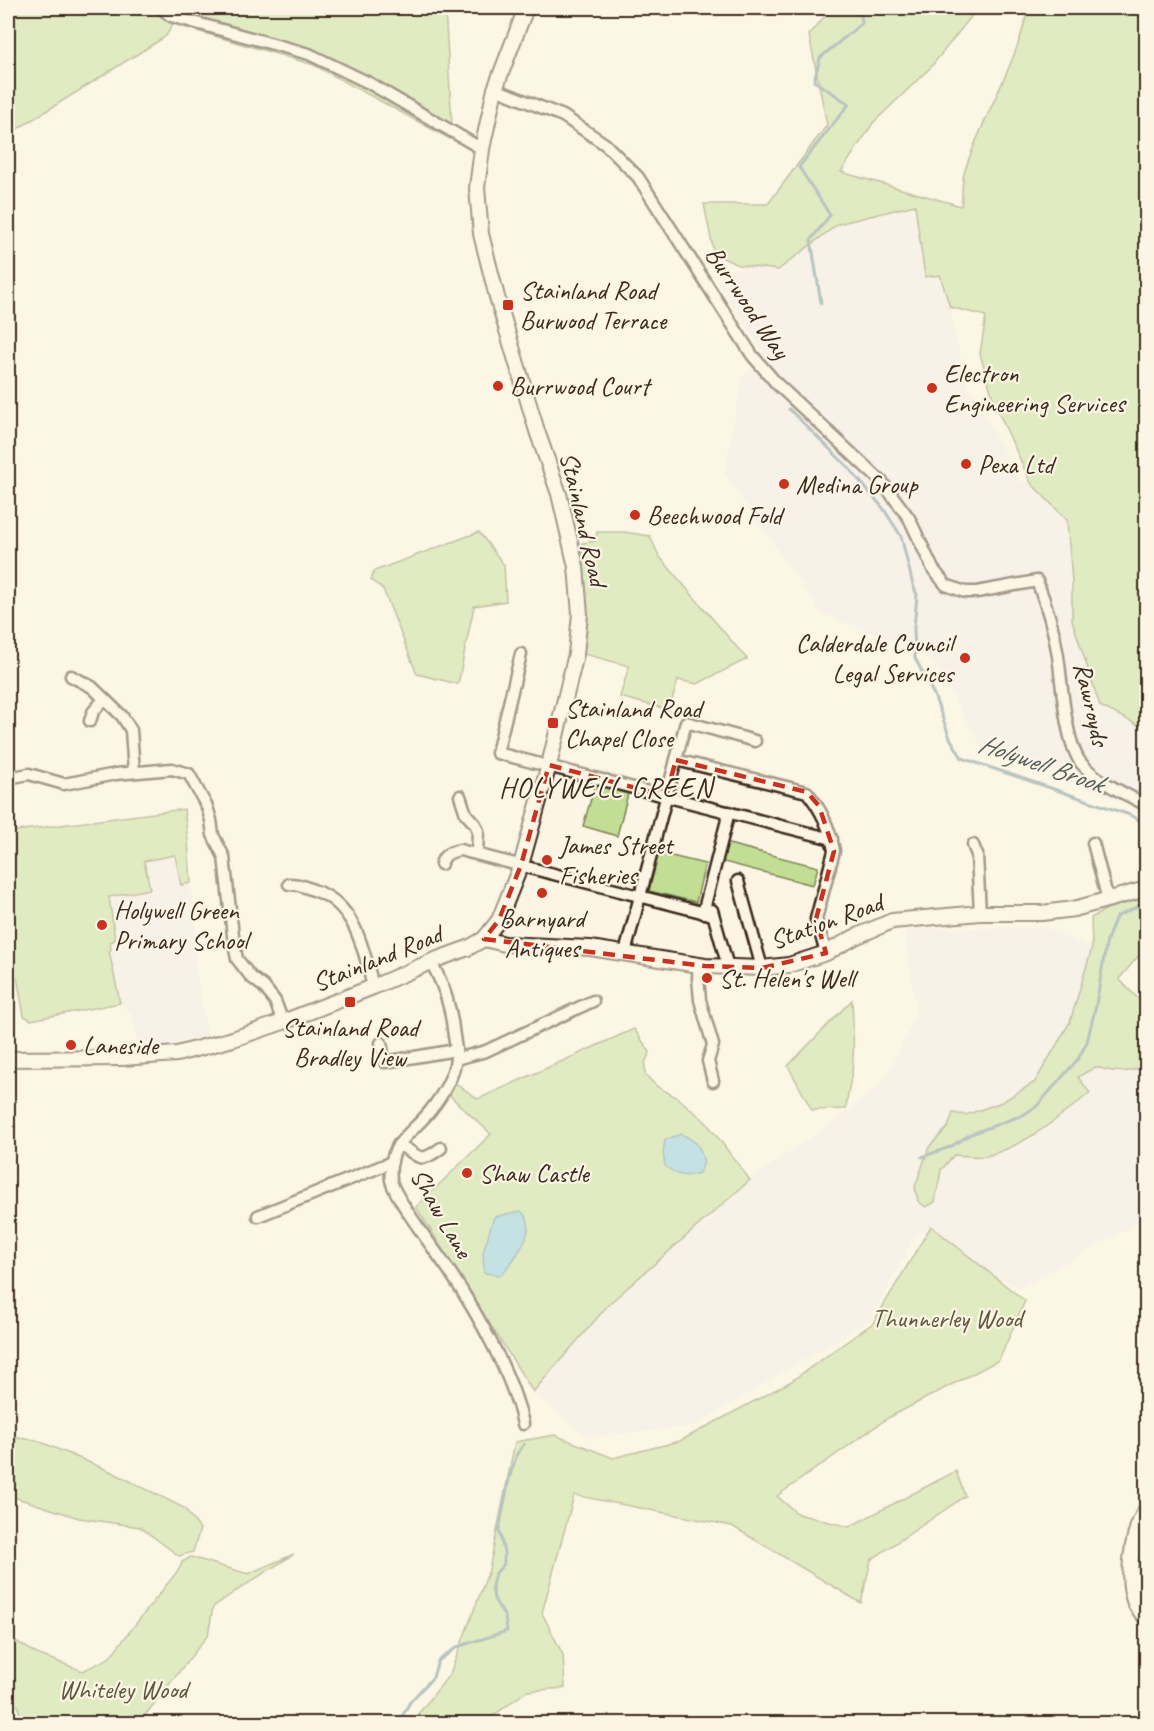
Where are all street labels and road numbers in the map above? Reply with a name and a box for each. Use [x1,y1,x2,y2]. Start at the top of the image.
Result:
street label: Burrwood Way [698,240,799,367]
street label: Stainland Road [552,449,616,593]
street label: Rawroyds [1066,659,1118,751]
street label: Station Road [765,885,890,957]
street label: Stainland Road [308,916,450,999]
street label: Shaw Lane [403,1163,481,1265]

